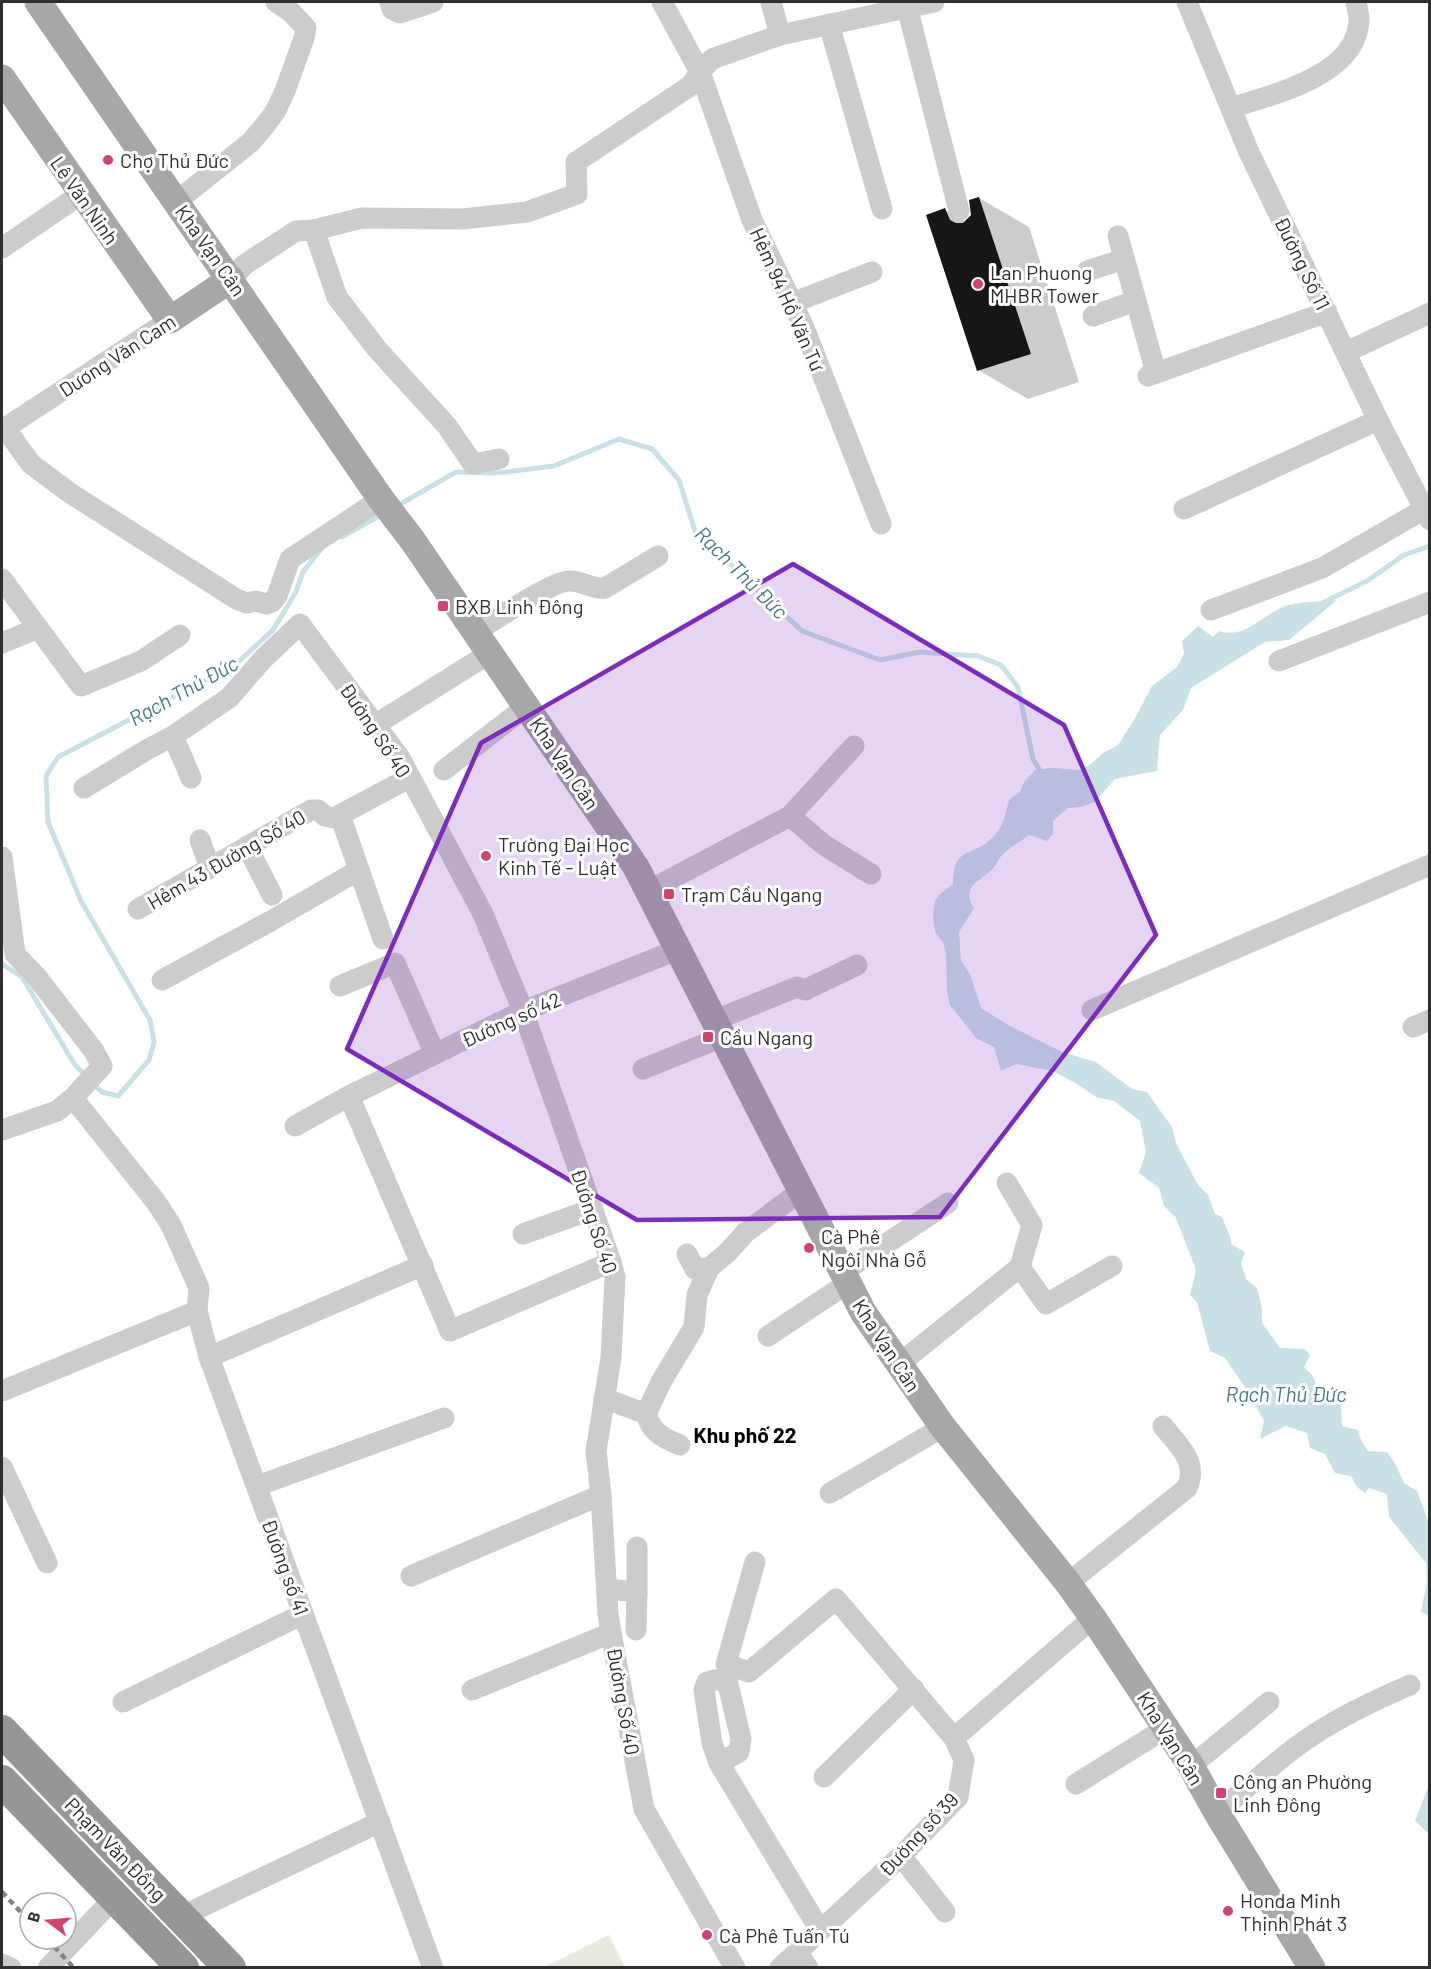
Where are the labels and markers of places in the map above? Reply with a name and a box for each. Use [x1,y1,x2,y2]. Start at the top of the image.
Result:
place label: Chợ Thủ Đức [120,148,229,172]
marker: Chợ Thủ Đức [101,153,115,167]
place label: Lan Phuong MHBR Tower [990,260,1099,307]
marker: Lan Phuong MHBR Tower [971,277,985,291]
place label: BXB Linh Đông [455,594,583,618]
marker: BXB Linh Đông [436,599,450,613]
place label: Trường Đại Học Kinh Tế - Luật [498,832,630,879]
marker: Trường Đại Học Kinh Tế - Luật [479,849,493,863]
place label: Trạm Cầu Ngang [681,882,822,906]
marker: Trạm Cầu Ngang [662,887,676,901]
place label: Cầu Ngang [720,1025,813,1049]
marker: Cầu Ngang [701,1030,715,1044]
place label: Cà Phê Ngôi Nhà Gỗ [821,1224,927,1271]
marker: Cà Phê Ngôi Nhà Gỗ [802,1241,816,1255]
place label: Công an Phường Linh Đông [1233,1769,1372,1816]
marker: Công an Phường Linh Đông [1214,1786,1228,1800]
place label: Honda Minh Thịnh Phát 3 [1240,1888,1347,1935]
marker: Honda Minh Thịnh Phát 3 [1221,1904,1235,1918]
place label: Cà Phê Tuấn Tú [719,1923,850,1947]
marker: Cà Phê Tuấn Tú [700,1928,714,1942]

